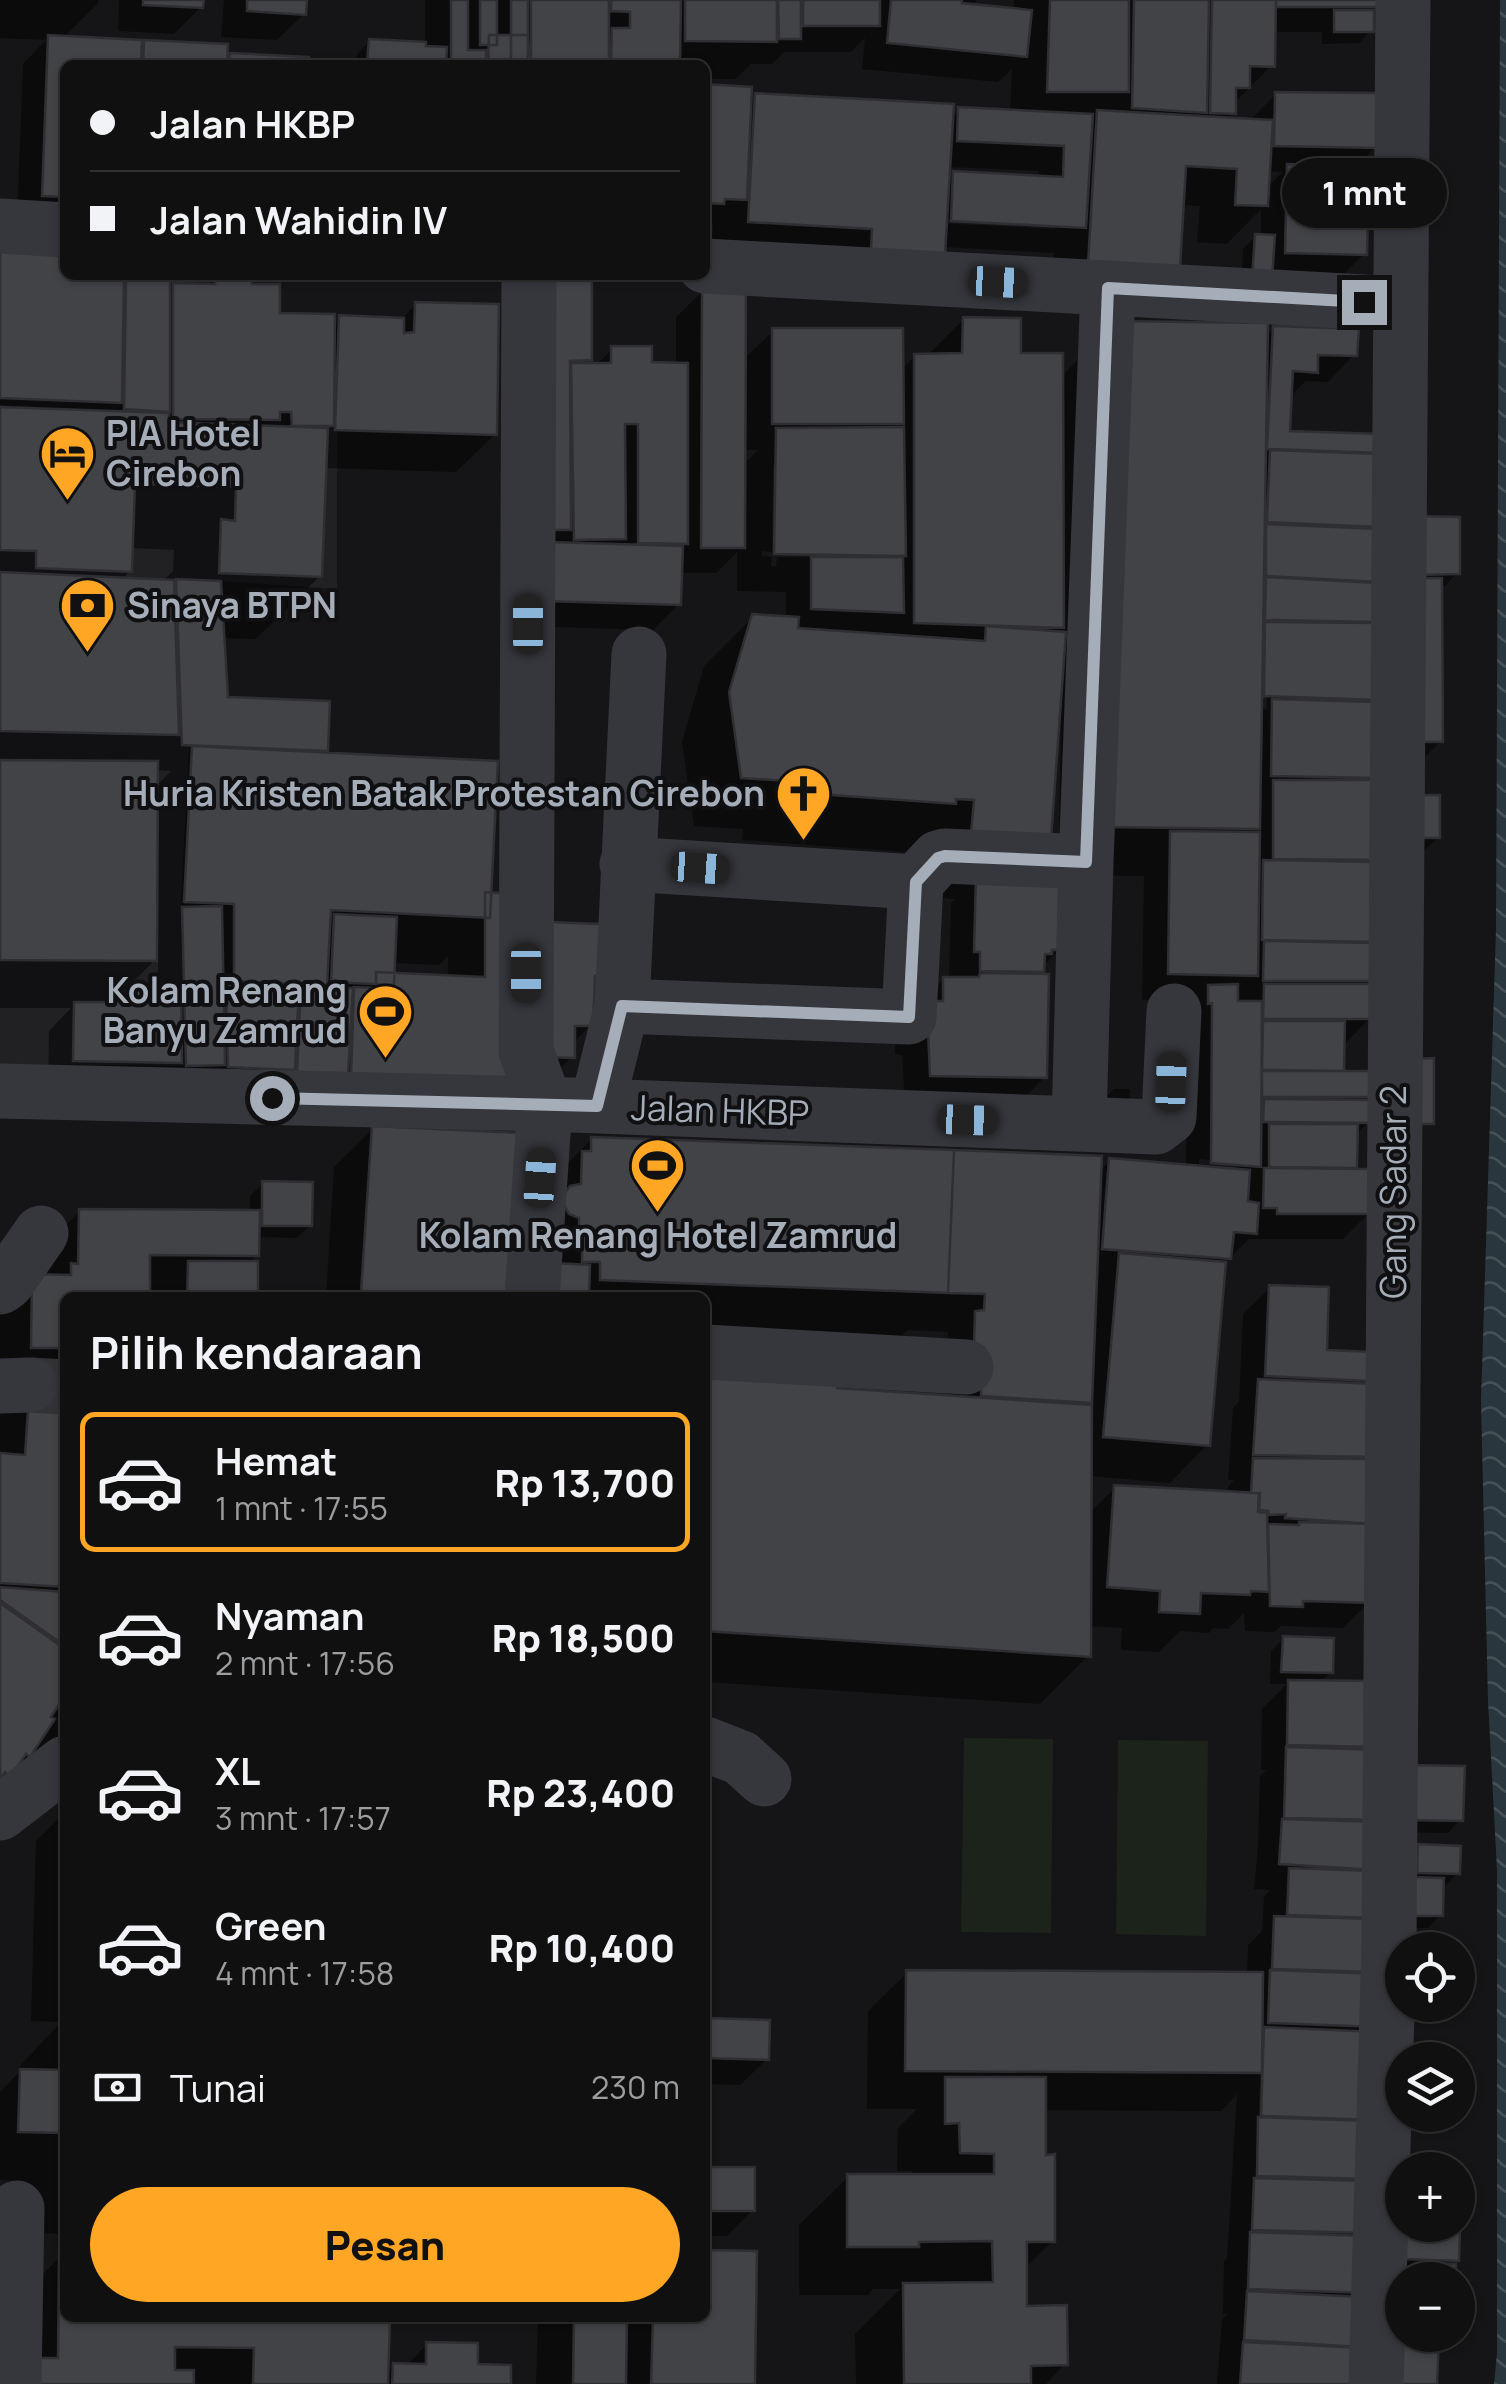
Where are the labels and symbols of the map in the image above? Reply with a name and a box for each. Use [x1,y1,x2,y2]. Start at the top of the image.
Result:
callout: 1 mnt [1282,157,1446,227]
car [967,265,1029,299]
route end [1342,280,1387,325]
place label: PIA Hotel Cirebon [106,409,261,497]
hotel icon: PIA Hotel Cirebon [37,424,97,503]
bank icon: Sinaya BTPN [58,576,118,655]
place label: Sinaya BTPN [127,581,337,629]
car [513,594,543,654]
church icon: Huria Kristen Batak Protestan Cirebon [774,764,834,843]
place label: Huria Kristen Batak Protestan Cirebon [123,769,765,817]
car [669,851,731,885]
car [511,943,541,1003]
place label: Kolam Renang Banyu Zamrud [103,966,347,1054]
sports icon: Kolam Renang Banyu Zamrud [356,981,416,1060]
car [1155,1051,1187,1113]
route start [250,1076,295,1121]
street label: Jalan HKBP [630,1083,810,1137]
street label: Gang Sadar 2 [1369,1085,1417,1299]
car [937,1104,999,1136]
sports icon: Kolam Renang Hotel Zamrud [628,1135,688,1214]
car [523,1147,557,1209]
place label: Kolam Renang Hotel Zamrud [419,1211,897,1259]

